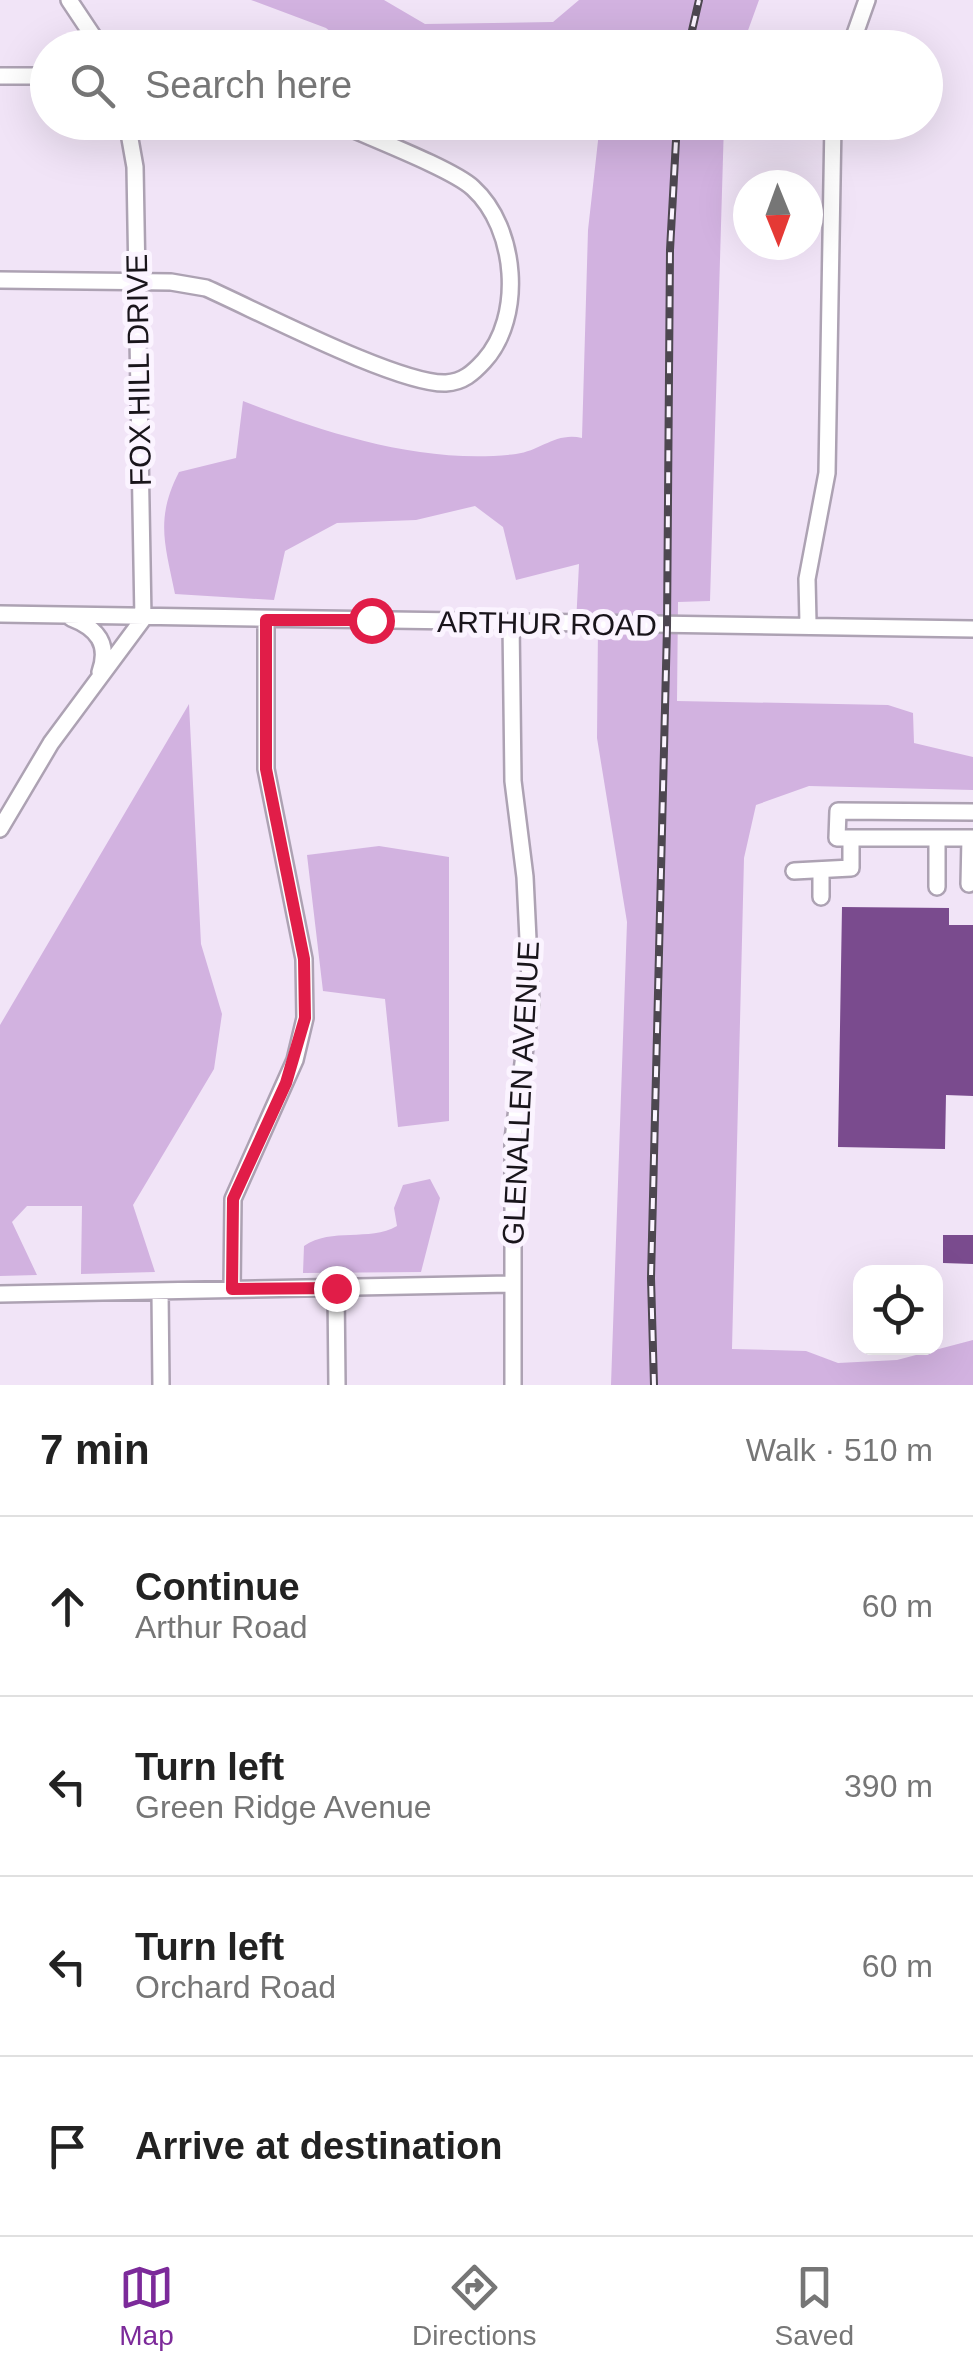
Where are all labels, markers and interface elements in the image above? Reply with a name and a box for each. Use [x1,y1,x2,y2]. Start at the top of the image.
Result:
search box [30,30,943,140]
icon: search [65,58,120,113]
text: Search here [145,64,352,106]
north arrow [733,170,823,260]
street label: FOX HILL DRIVE [120,254,157,486]
route start [349,598,395,644]
street label: ARTHUR ROAD [437,605,657,642]
street label: GLENALLEN AVENUE [496,940,545,1246]
map controls [853,1265,943,1355]
button: locate [853,1265,943,1355]
route end [314,1266,360,1312]
text: 7 min [40,1426,150,1473]
text: Walk · 510 m [746,1432,933,1468]
text: Continue [135,1566,300,1608]
icon: ahead [40,1579,95,1634]
text: 60 m [862,1588,933,1624]
text: Arthur Road [135,1609,308,1645]
text: Turn left [135,1746,284,1788]
icon: left [40,1759,95,1814]
text: 390 m [844,1768,933,1804]
text: Green Ridge Avenue [135,1789,432,1825]
text: Turn left [135,1926,284,1968]
icon: left [40,1939,95,1994]
text: 60 m [862,1948,933,1984]
text: Orchard Road [135,1969,336,2005]
icon: arrive [40,2119,95,2174]
text: Arrive at destination [135,2125,502,2167]
tab: Map [119,2260,174,2352]
tab: Directions [412,2260,537,2352]
tab: Saved [775,2260,854,2352]

